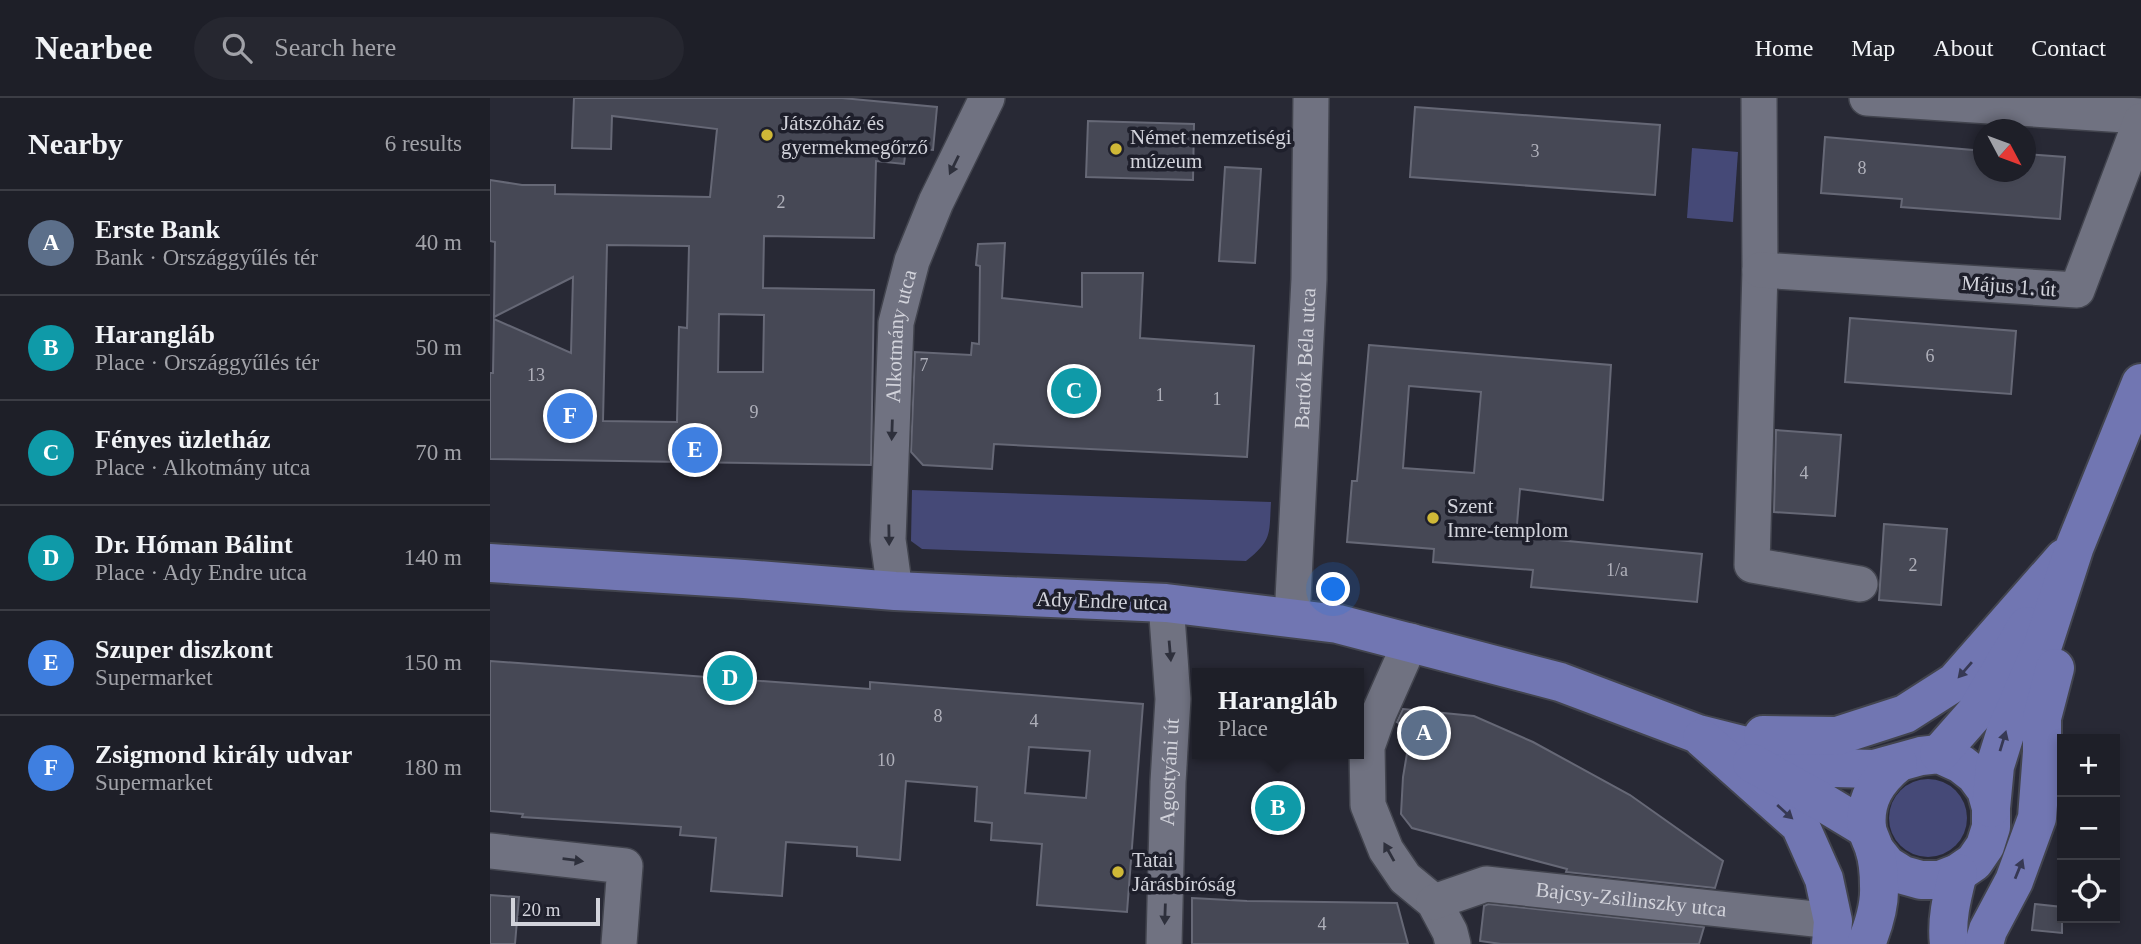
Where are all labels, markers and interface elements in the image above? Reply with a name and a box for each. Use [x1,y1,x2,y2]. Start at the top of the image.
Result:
search box [194,17,684,80]
icon: search [218,29,256,67]
text: Nearbee [35,30,152,66]
text: Search here [274,33,396,62]
text: Home [1755,35,1813,61]
text: Map [1851,35,1895,61]
text: About [1933,35,1993,61]
text: Contact [2031,35,2106,61]
place label: Játszóház és gyermekmegőrző [781,111,928,159]
north arrow [1973,119,2036,182]
place label: Német nemzetiségi múzeum [1130,125,1292,173]
text: Nearby [28,127,123,160]
marker: Játszóház és gyermekmegőrző [759,127,775,143]
text: 6 results [385,131,462,156]
marker: Német nemzetiségi múzeum [1108,141,1124,157]
house number: 3 [1531,141,1540,161]
one-way arrow [949,155,960,175]
house number: 8 [1858,158,1867,178]
house number: 2 [777,192,786,212]
text: Erste Bank [95,215,220,244]
text: A [43,230,59,255]
text: 40 m [415,230,462,255]
text: Bank · Országgyűlés tér [95,245,318,270]
street label: Alkotmány utca [881,266,921,403]
street label: Május 1. út [1961,271,2057,301]
street label: Bartók Béla utca [1290,287,1321,429]
text: Harangláb [95,320,215,349]
text: B [43,335,59,360]
text: 50 m [415,335,462,360]
house number: 6 [1926,346,1935,366]
text: Place · Országgyűlés tér [95,350,319,375]
house number: 7 [920,355,929,375]
house number: 13 [527,365,545,385]
pin: C [1051,365,1097,417]
house number: 1 [1156,385,1165,405]
house number: 1 [1213,389,1222,409]
pin: F [547,390,593,442]
house number: 9 [750,402,759,422]
one-way arrow [886,420,897,442]
pin: E [672,424,718,476]
text: Fényes üzletház [95,425,270,454]
text: C [43,440,59,465]
text: 70 m [415,440,462,465]
text: Place · Alkotmány utca [95,455,310,480]
house number: 4 [1800,463,1809,483]
place label: Szent Imre-templom [1447,494,1568,542]
marker: Szent Imre-templom [1425,510,1441,526]
one-way arrow [883,524,895,546]
text: Dr. Hóman Bálint [95,530,293,559]
text: D [43,545,59,570]
text: 140 m [404,545,462,570]
house number: 2 [1909,555,1918,575]
text: Place · Ady Endre utca [95,560,307,585]
house number: 1/a [1606,560,1628,580]
your location [1316,572,1350,606]
street label: Ady Endre utca [1036,587,1169,615]
text: Szuper diszkont [95,635,273,664]
one-way arrow [1165,640,1176,662]
text: E [43,650,59,675]
text: 150 m [404,650,462,675]
pin: D [707,652,753,704]
one-way arrow [1958,662,1973,679]
text: Supermarket [95,665,213,690]
popup [1192,668,1364,759]
text: Harangláb [1218,686,1338,715]
house number: 8 [934,706,943,726]
pin: A [1401,707,1447,759]
house number: 4 [1030,711,1039,731]
text: Place [1218,716,1268,741]
street label: Agostyáni út [1155,717,1184,826]
one-way arrow [1998,730,2009,751]
map controls [2057,734,2120,923]
button: + [2057,734,2120,797]
text: Zsigmond király udvar [95,740,352,769]
house number: 10 [877,750,895,770]
text: F [44,755,58,780]
text: 180 m [404,755,462,780]
text: Supermarket [95,770,213,795]
pin: B [1255,782,1301,834]
button: − [2057,797,2120,860]
one-way arrow [1776,804,1793,820]
one-way arrow [1383,843,1395,862]
place label: Tatai Járásbíróság [1132,848,1236,896]
one-way arrow [562,854,584,865]
one-way arrow [2013,858,2024,879]
button: locate [2057,860,2120,923]
marker: Tatai Járásbíróság [1110,864,1126,880]
street label: Bajcsy-Zsilinszky utca [1534,877,1729,922]
scale bar [511,895,600,927]
text: 20 m [522,899,561,920]
one-way arrow [1159,903,1170,925]
house number: 4 [1318,914,1327,934]

